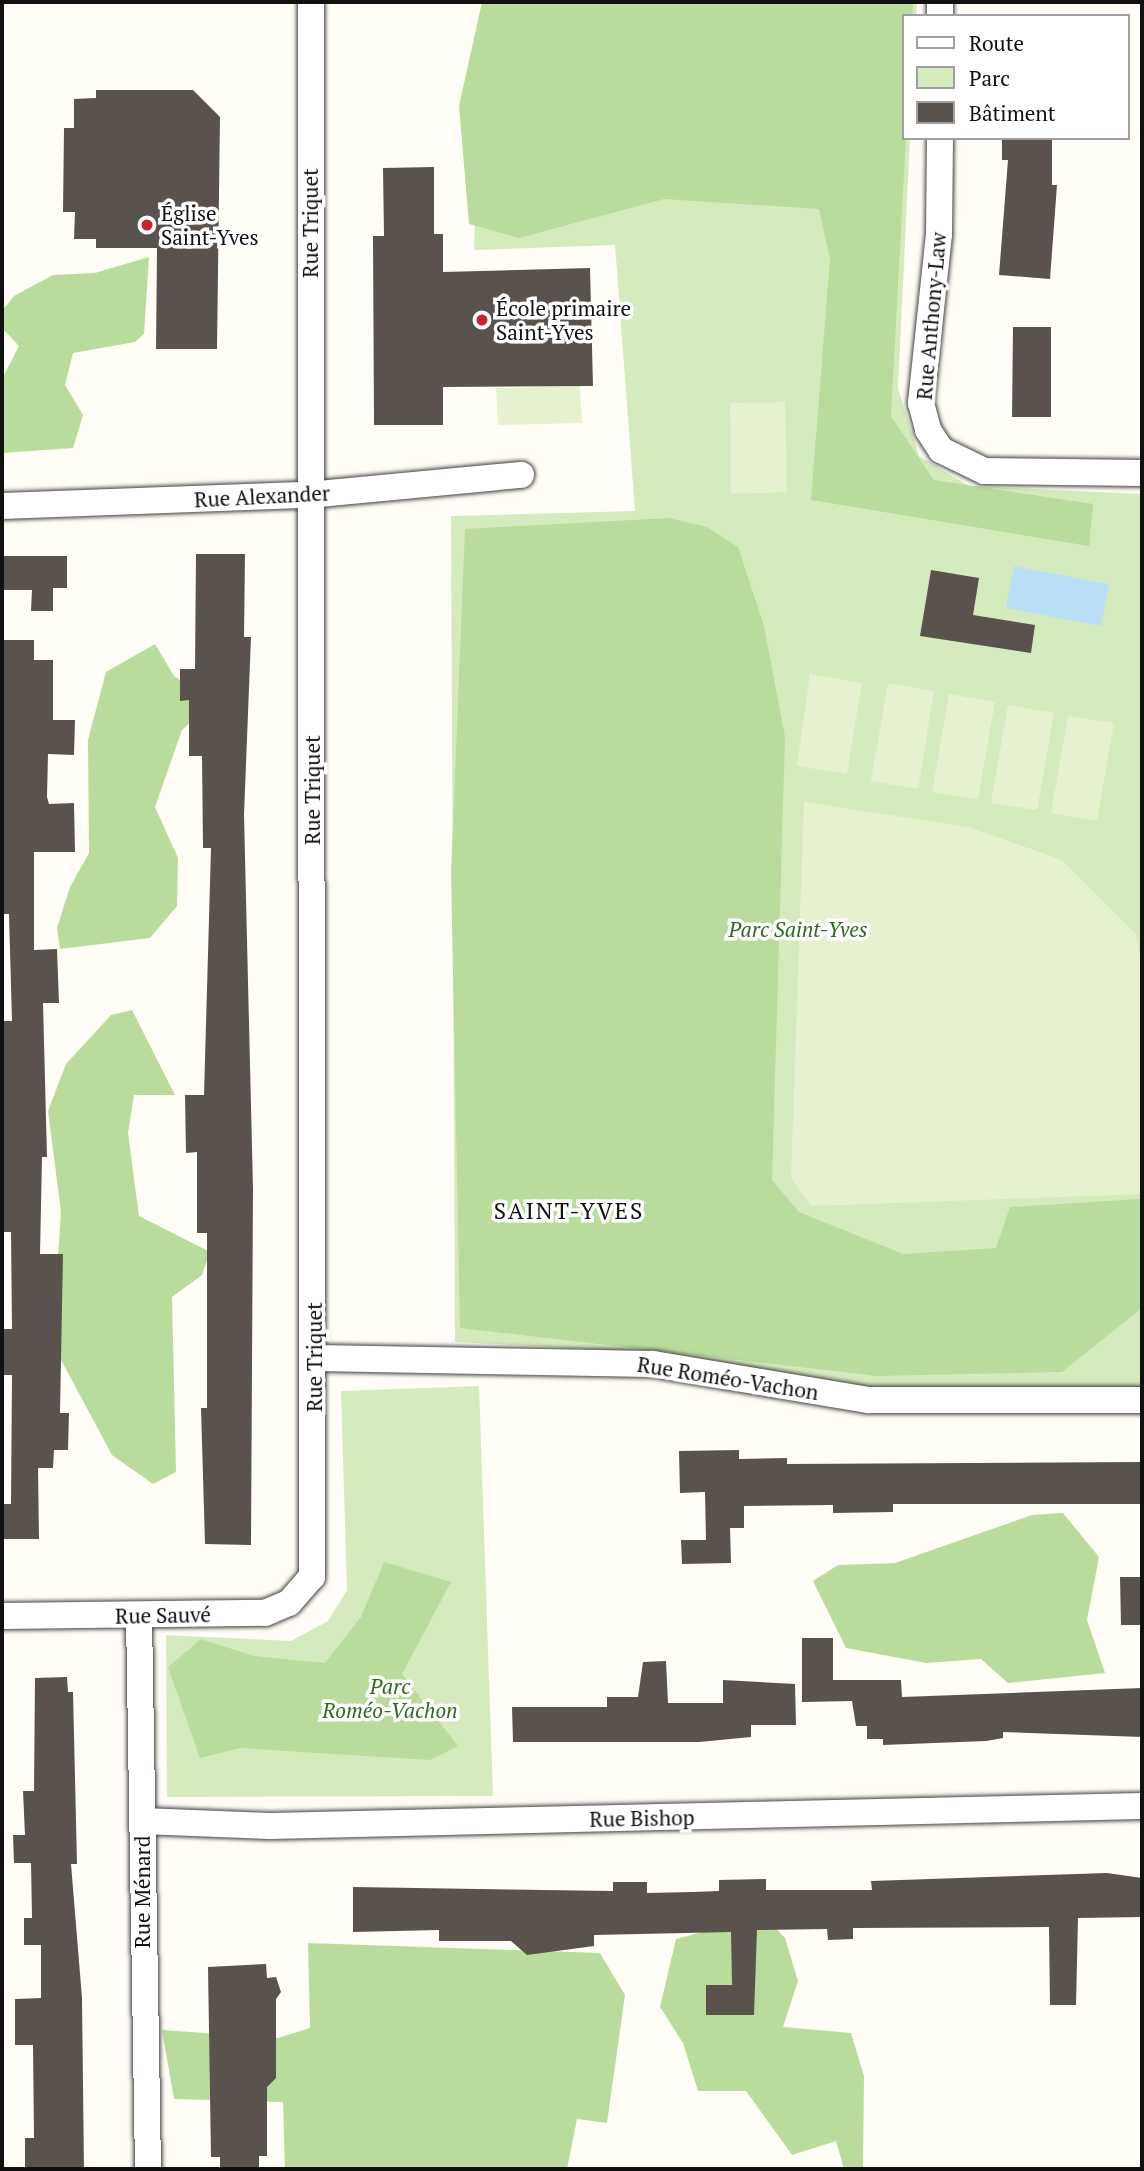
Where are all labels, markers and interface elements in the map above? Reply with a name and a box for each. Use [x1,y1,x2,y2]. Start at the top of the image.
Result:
legend [902,14,1130,140]
text: Route [969,29,1024,57]
text: Parc [969,64,1010,92]
text: Bâtiment [969,99,1056,127]
street label: Rue Triquet [297,168,323,278]
place label: Église Saint-Yves [161,200,259,250]
marker: Église Saint-Yves [139,217,155,233]
street label: Rue Anthony-Law [911,231,951,401]
place label: École primaire Saint-Yves [496,295,631,345]
marker: École primaire Saint-Yves [474,312,490,328]
street label: Rue Alexander [193,480,331,512]
street label: Rue Triquet [299,735,325,845]
park label: Parc Saint-Yves [728,916,868,942]
district label: SAINT-YVES [495,1197,643,1225]
street label: Rue Triquet [301,1302,327,1412]
street label: Rue Roméo-Vachon [636,1351,820,1405]
street label: Rue Sauvé [115,1602,211,1628]
park label: Parc Roméo-Vachon [322,1673,458,1723]
street label: Rue Bishop [589,1804,695,1832]
street label: Rue Ménard [129,1836,155,1948]

